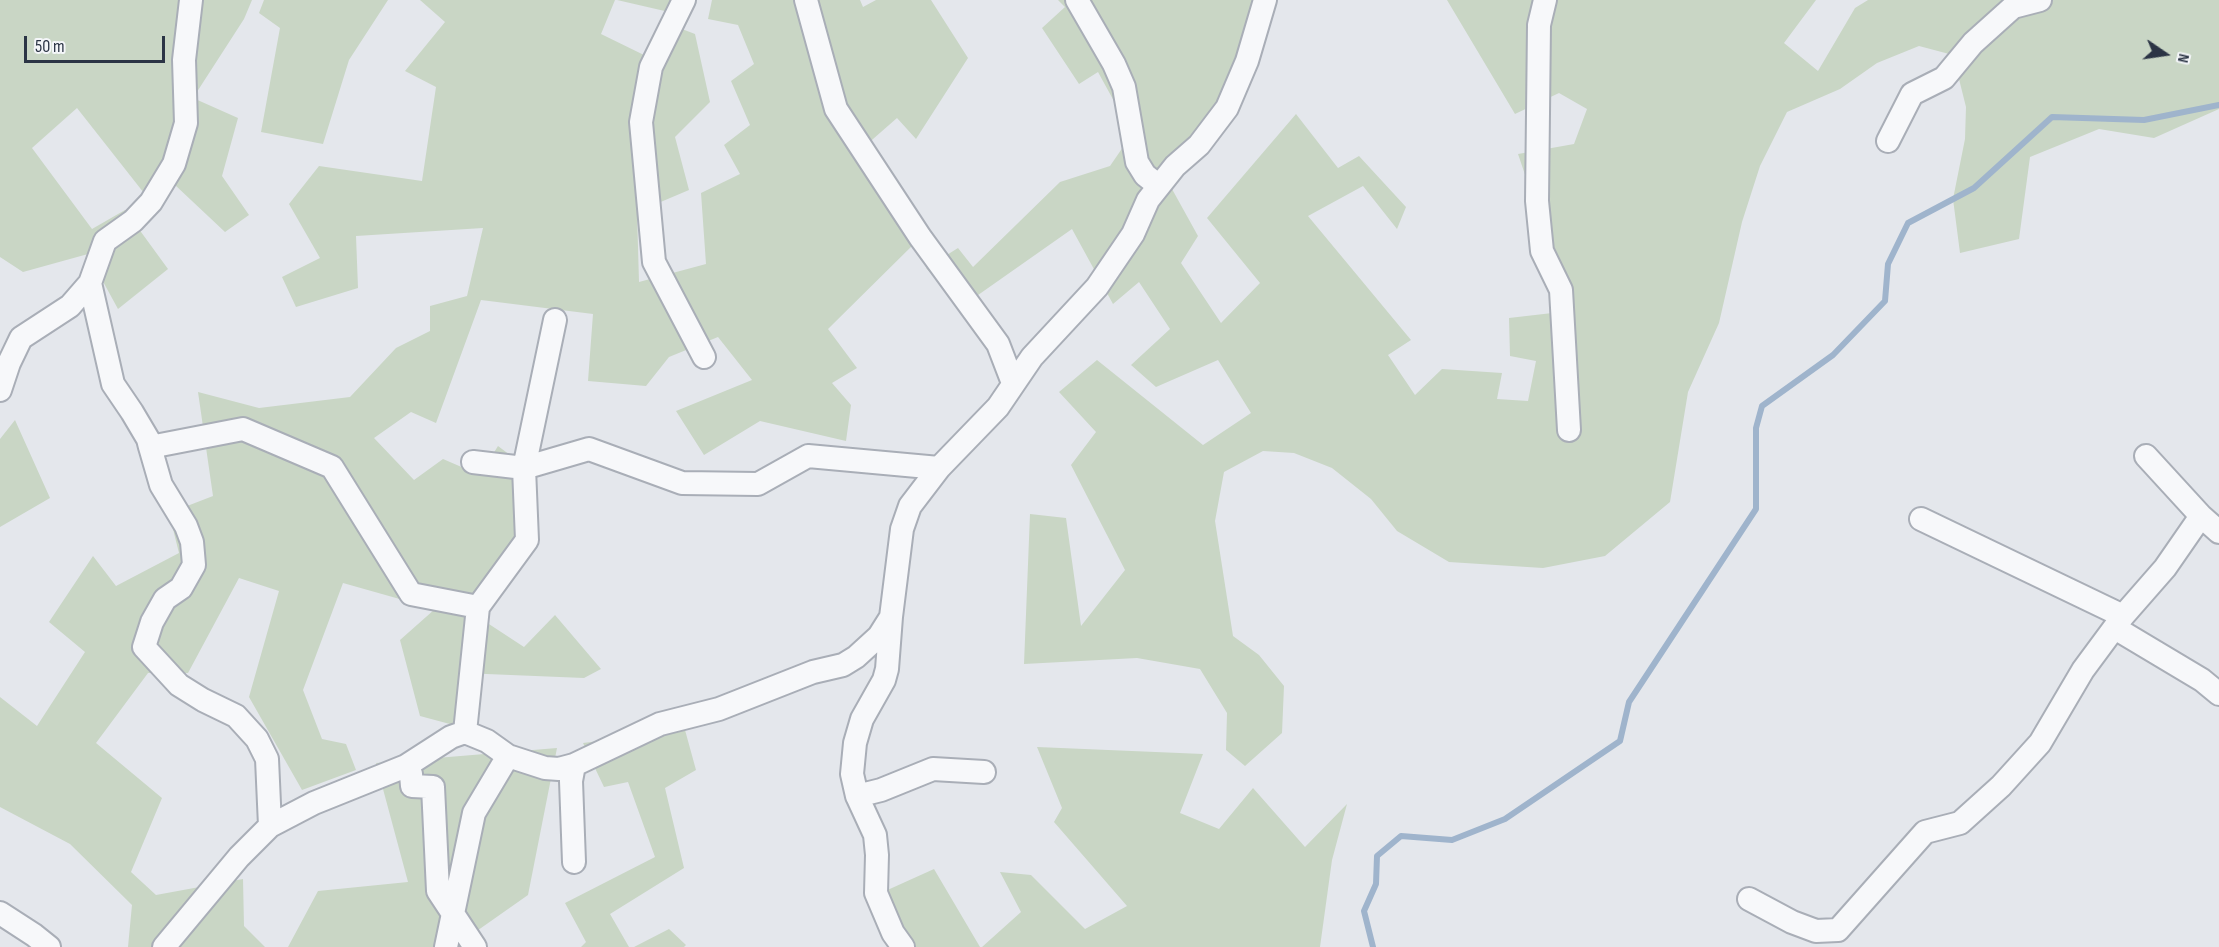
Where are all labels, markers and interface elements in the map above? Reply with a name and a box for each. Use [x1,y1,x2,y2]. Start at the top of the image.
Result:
scale bar [27,24,168,62]
north arrow [2135,24,2195,84]
text: 50 m [35,36,65,57]
text: N [2173,52,2193,64]

